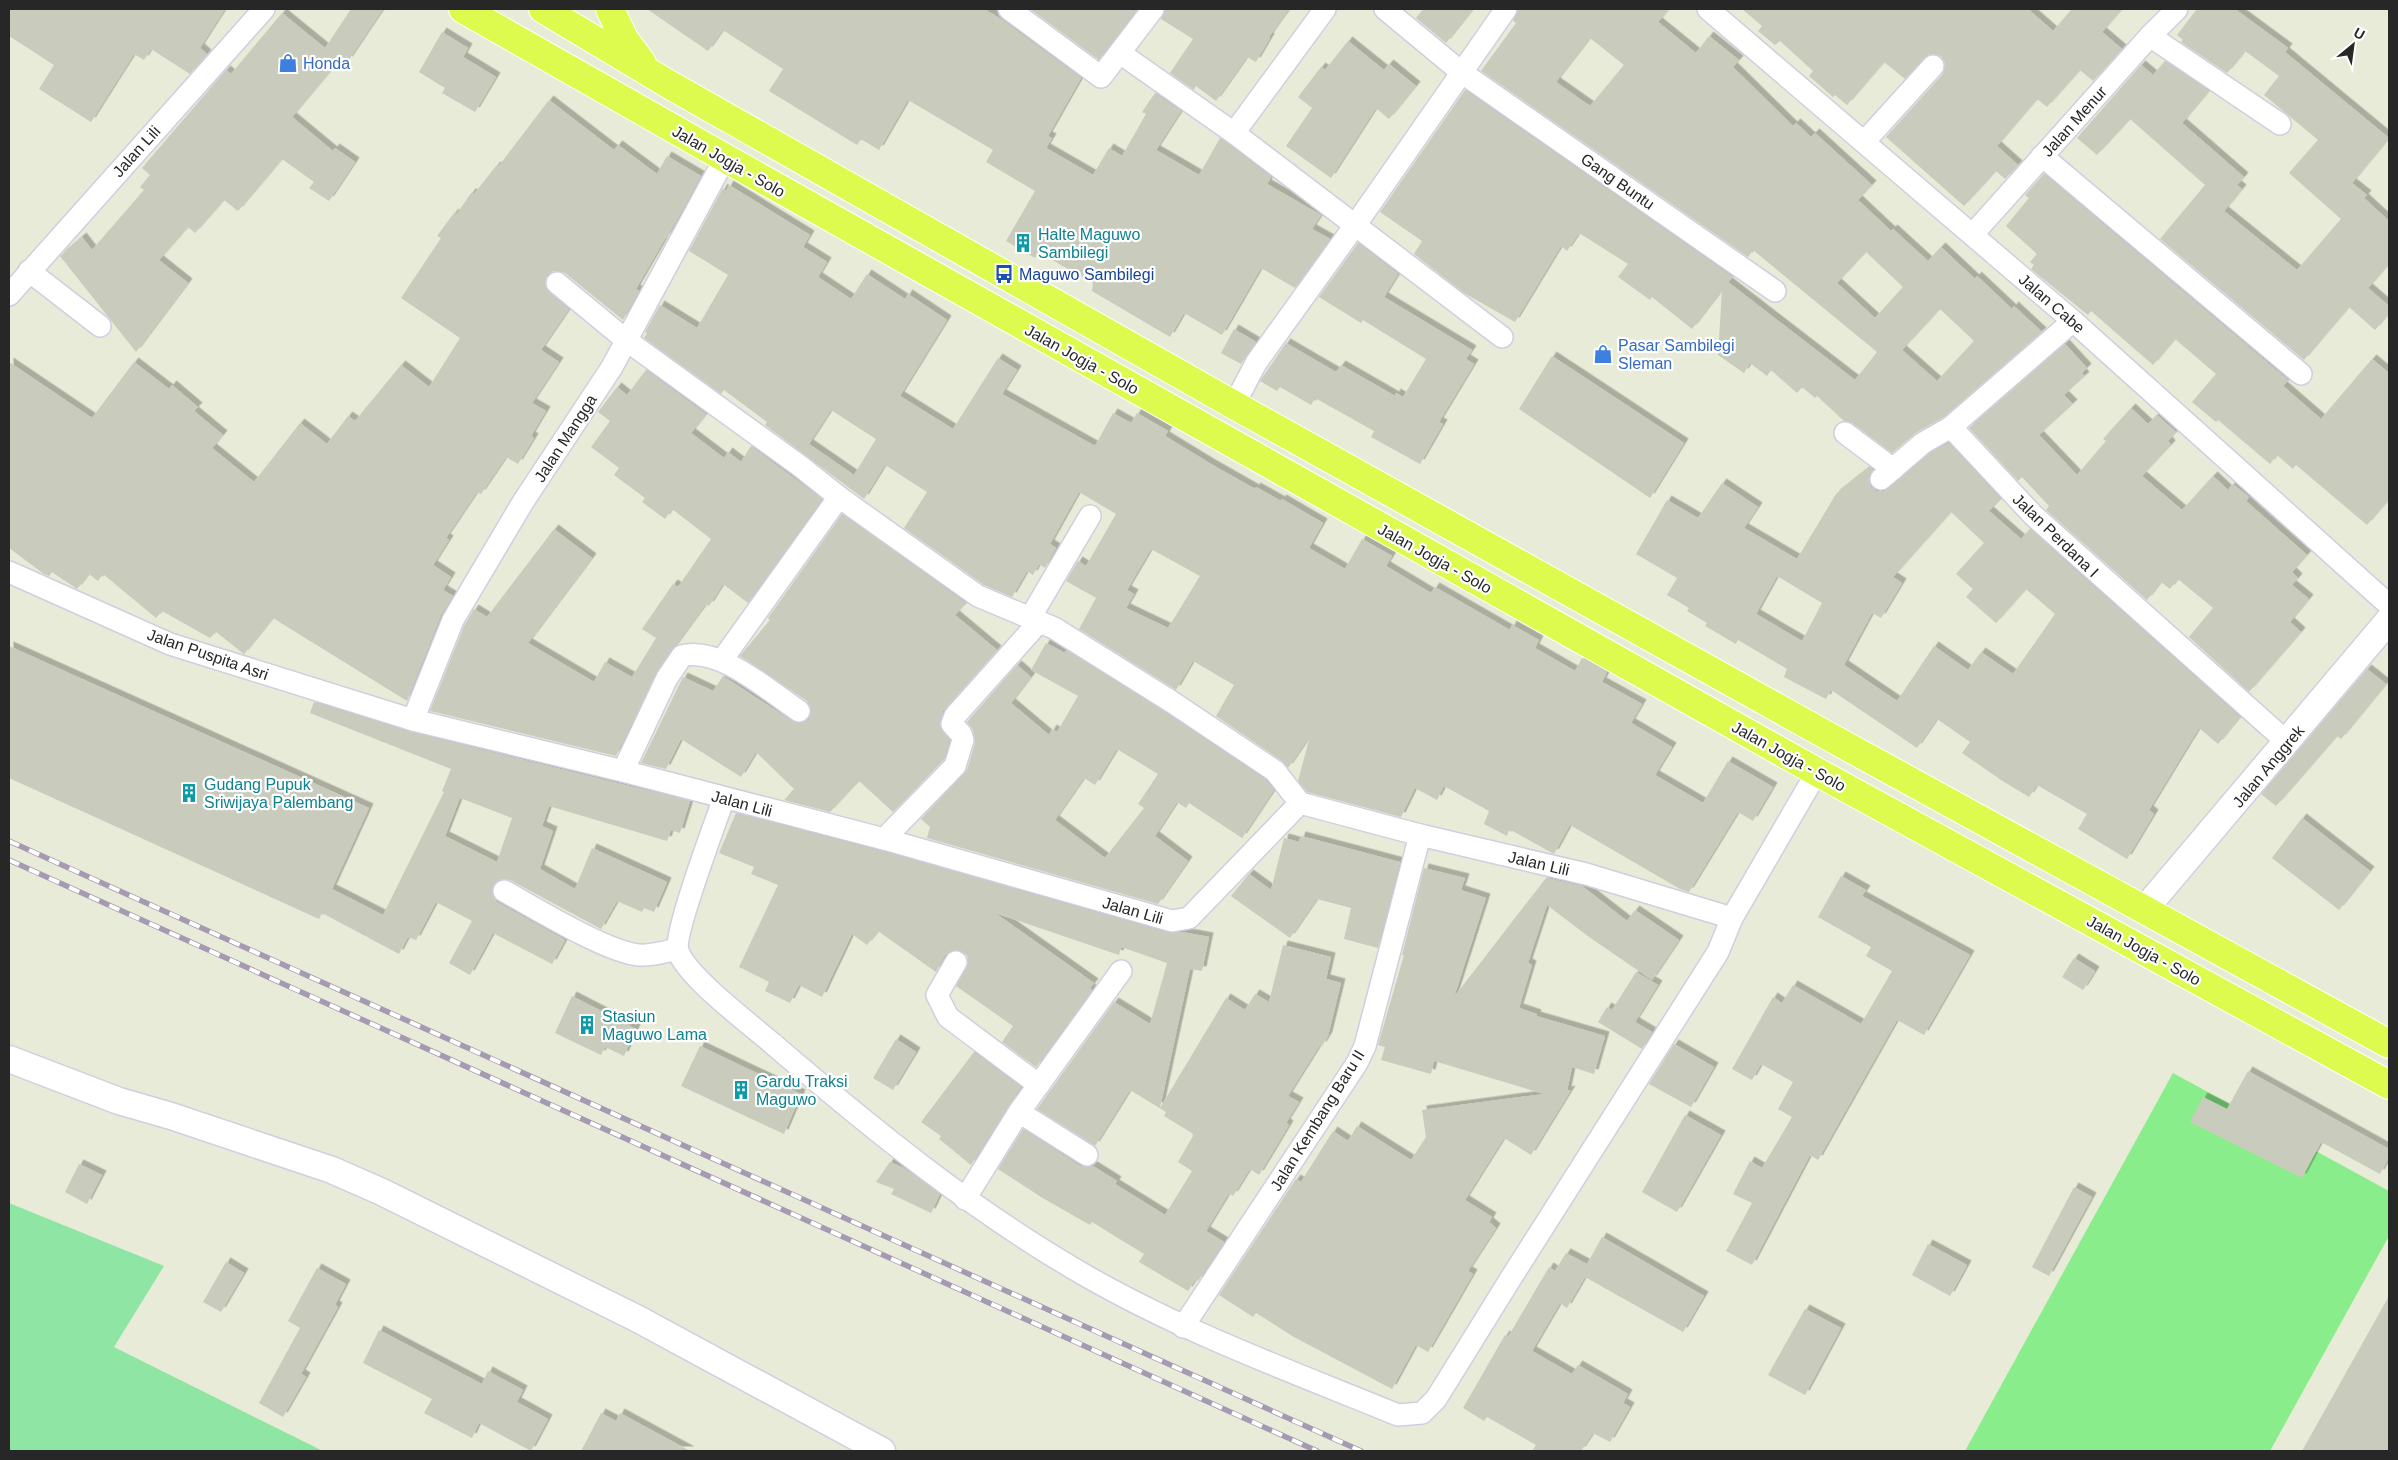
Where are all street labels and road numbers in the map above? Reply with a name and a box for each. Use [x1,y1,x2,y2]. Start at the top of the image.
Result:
street label: Jalan Menur [2039,82,2111,160]
street label: Jalan Jogja - Solo [669,122,788,201]
street label: Jalan Lili [109,123,164,180]
street label: Gang Buntu [1578,150,1658,213]
street label: Jalan Cabe [2016,270,2088,336]
street label: Jalan Jogja - Solo [1022,321,1142,398]
street label: Jalan Mangga [531,391,600,485]
street label: Jalan Perdana I [2009,490,2102,580]
street label: Jalan Jogja - Solo [1375,520,1495,597]
street label: Jalan Puspita Asri [145,626,271,683]
street label: Jalan Jogja - Solo [1729,718,1849,795]
street label: Jalan Anggrek [2229,721,2308,811]
street label: Jalan Lili [710,787,774,820]
street label: Jalan Lili [1507,848,1571,879]
street label: Jalan Lili [1101,894,1165,927]
street label: Jalan Jogja - Solo [2084,912,2204,989]
street label: Jalan Kembang Baru II [1267,1047,1368,1194]

